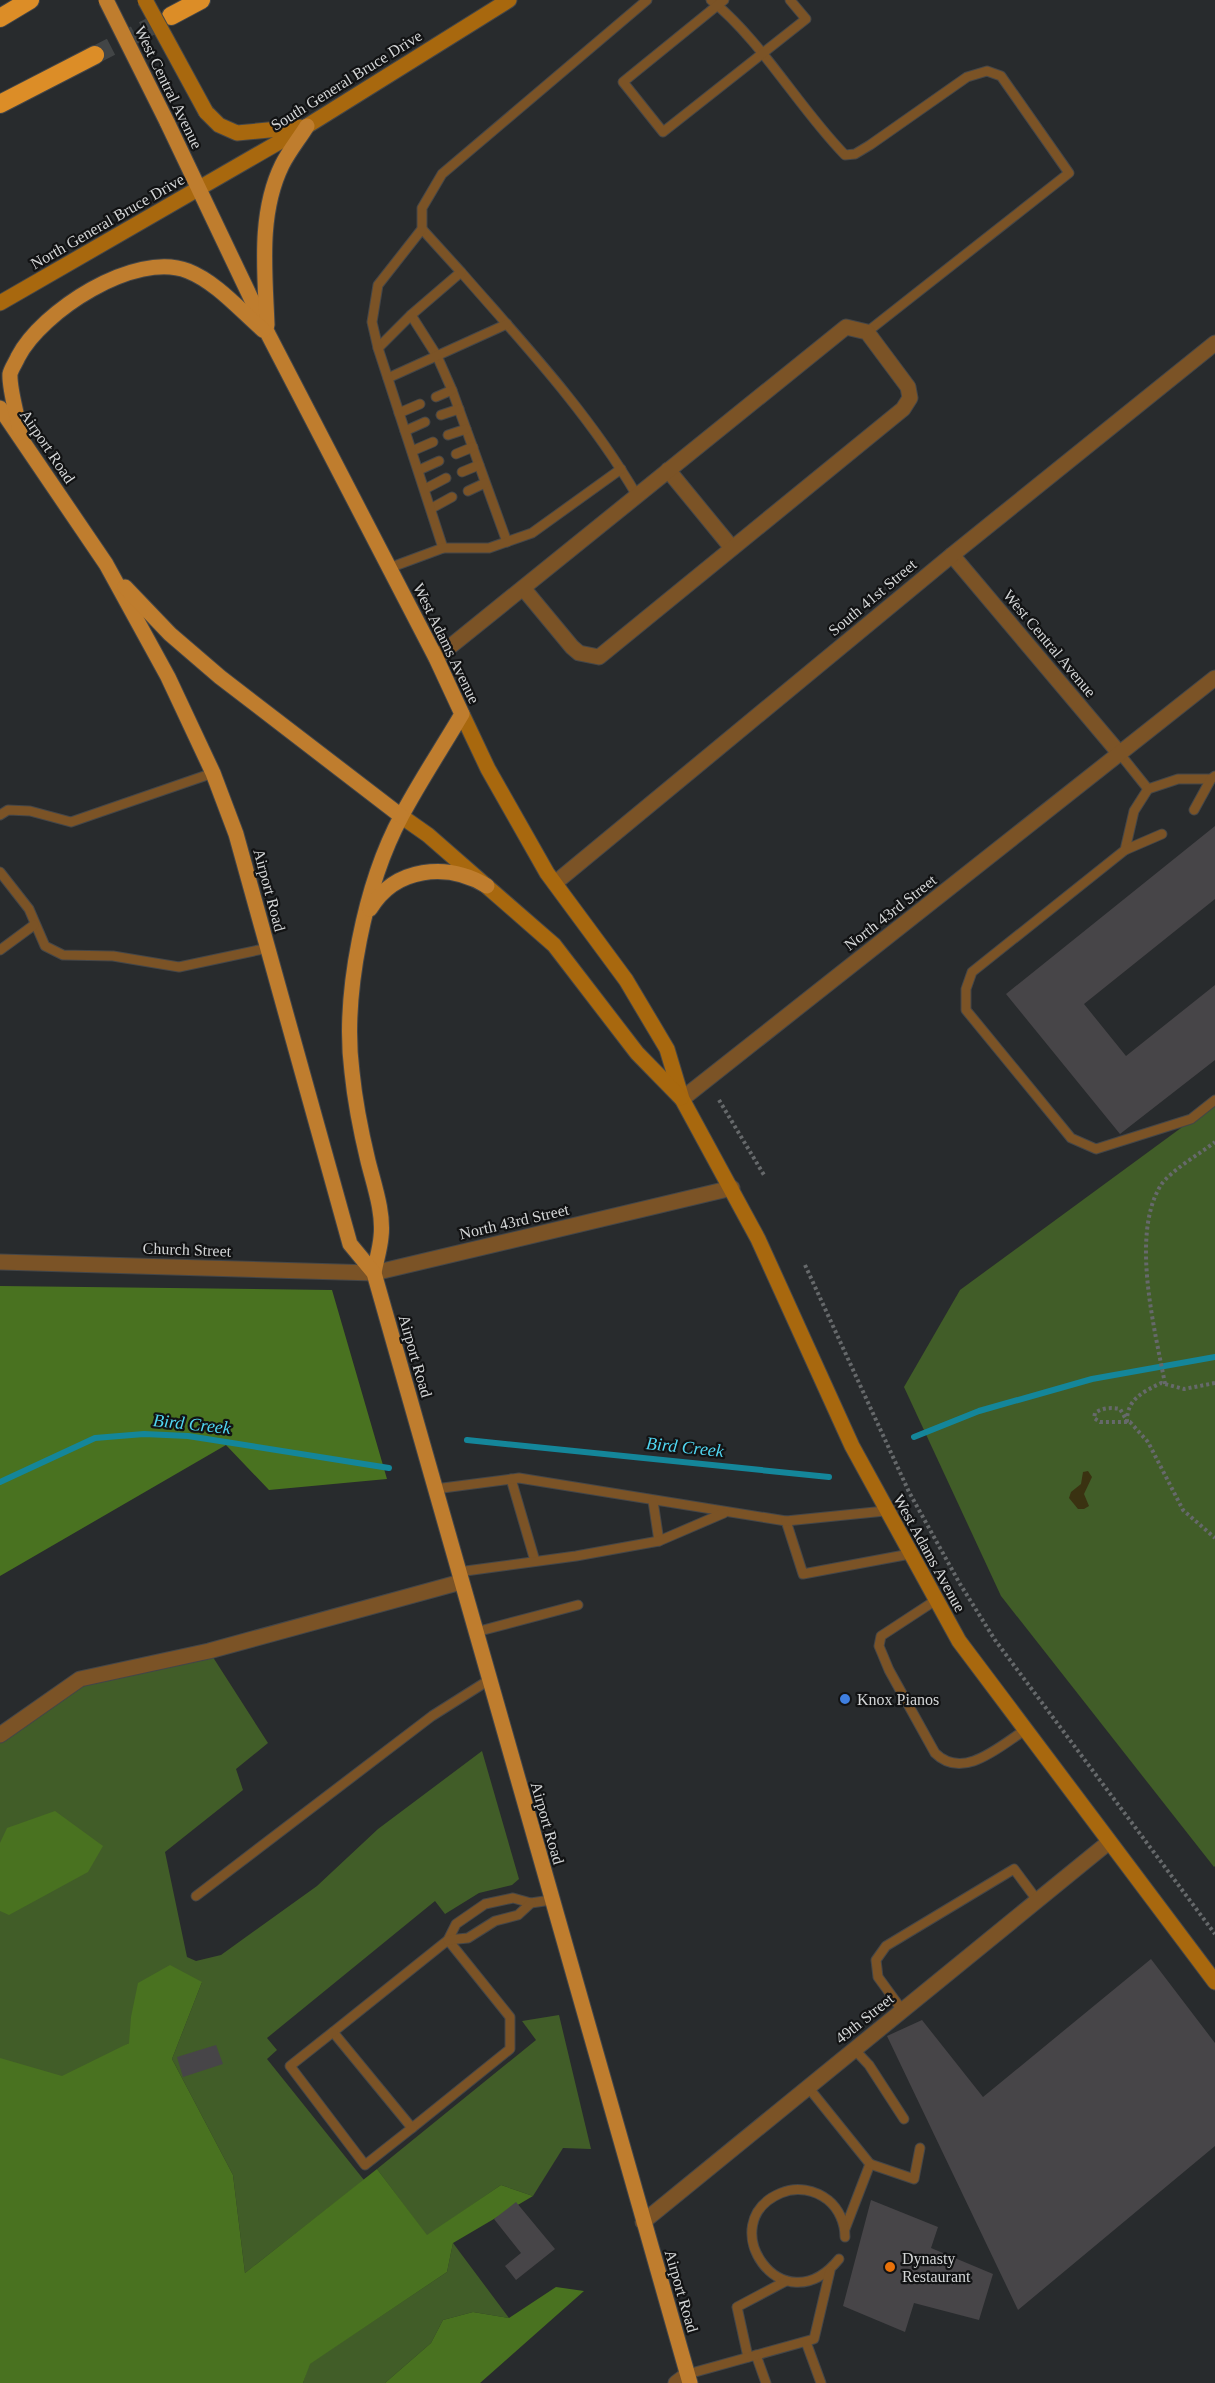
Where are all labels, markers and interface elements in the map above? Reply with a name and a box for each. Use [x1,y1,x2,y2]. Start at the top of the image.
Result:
street label: West Central Avenue [131,23,206,151]
street label: South General Bruce Drive [268,27,425,134]
street label: North General Bruce Drive [27,170,187,272]
street label: Airport Road [16,406,78,487]
street label: South 41st Street [825,555,920,639]
street label: West Adams Avenue [410,580,483,706]
street label: West Central Avenue [1000,586,1099,700]
street label: Airport Road [249,847,289,934]
street label: North 43rd Street [841,871,940,954]
street label: North 43rd Street [458,1200,571,1242]
street label: Church Street [143,1239,232,1260]
street label: Airport Road [395,1313,435,1400]
water label: Bird Creek [152,1410,233,1438]
water label: Bird Creek [645,1433,726,1461]
street label: West Adams Avenue [890,1492,969,1615]
place label: Knox Pianos [857,1691,939,1708]
marker: Knox Pianos [838,1692,852,1706]
street label: Airport Road [527,1780,567,1867]
street label: 49th Street [832,1989,897,2047]
street label: Airport Road [661,2248,701,2335]
place label: Dynasty Restaurant [902,2250,971,2285]
marker: Dynasty Restaurant [883,2260,897,2274]

